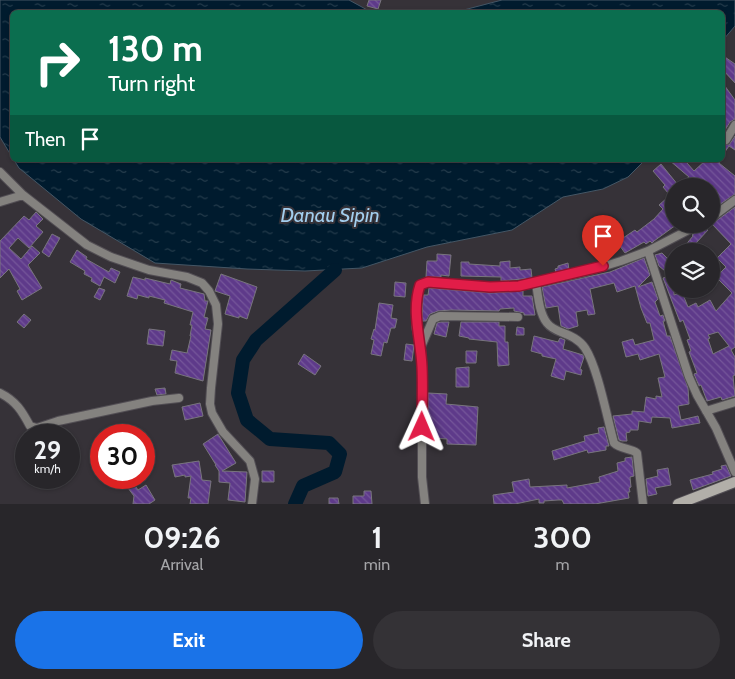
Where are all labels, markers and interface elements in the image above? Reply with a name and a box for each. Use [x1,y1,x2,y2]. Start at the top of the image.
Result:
text: 130 m [108,27,203,70]
icon: right [25,30,90,95]
text: Turn right [108,70,195,97]
icon: arrive [76,125,104,153]
text: Then [25,128,66,151]
map controls [665,178,720,298]
button: search [665,178,720,233]
water label: Danau Sipin [280,203,380,227]
pin [582,215,624,266]
icon: arrive [589,222,617,250]
button: layers [665,243,720,298]
position arrow [395,400,447,452]
speed limit sign: 30 [90,424,155,489]
text: 29 [34,435,61,465]
text: km/h [34,461,61,476]
text: 09:26 [143,519,221,556]
text: 1 [371,519,382,556]
text: 300 [533,519,592,556]
text: Arrival [161,555,203,574]
text: min [364,555,390,574]
text: m [556,555,570,574]
button: Exit [15,611,363,669]
button: Share [373,611,720,669]

